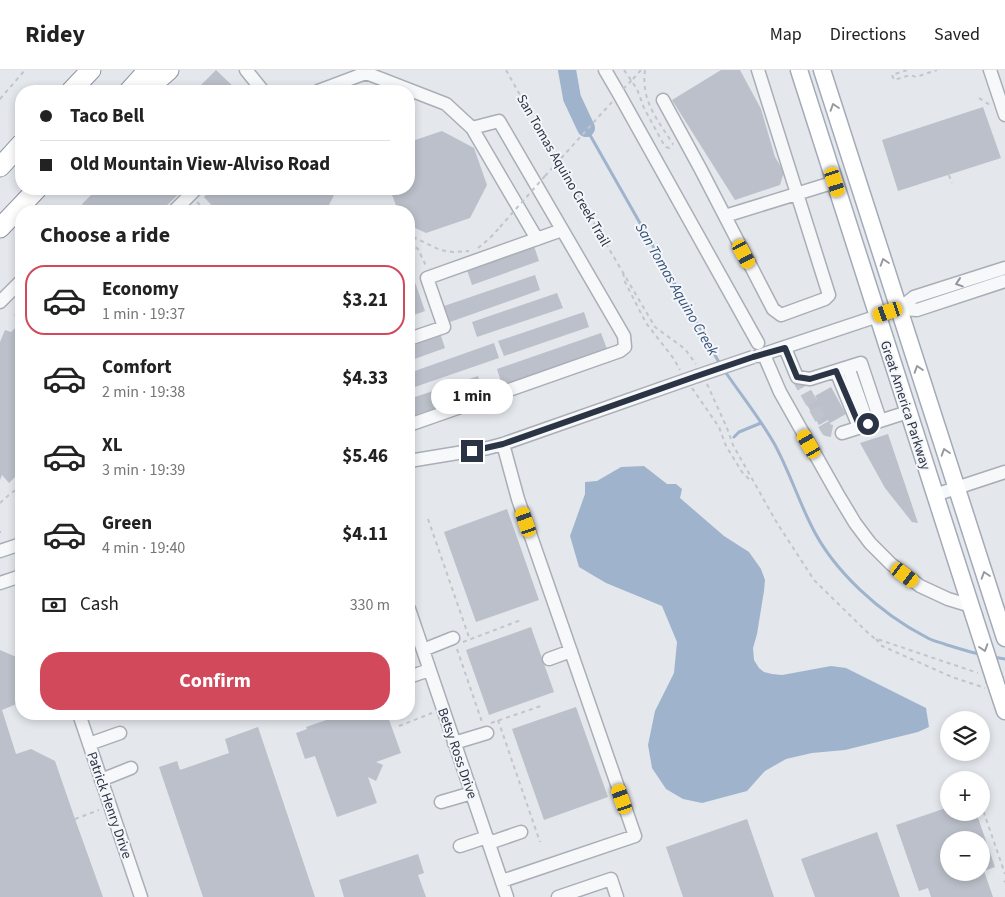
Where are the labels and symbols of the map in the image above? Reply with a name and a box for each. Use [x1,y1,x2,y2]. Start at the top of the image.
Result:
street label: San Tomas Aquino Creek Trail [511,91,615,251]
one-way arrow [830,104,840,112]
car [823,165,846,199]
water label: San Tomas Aquino Creek [630,219,724,360]
car [730,237,757,271]
one-way arrow [880,259,890,267]
one-way arrow [955,277,963,287]
car [871,300,904,324]
street label: Great America Parkway [875,338,936,473]
one-way arrow [914,365,924,374]
callout: 1 min [431,378,513,414]
route start [857,413,879,435]
car [795,427,822,461]
route end [461,440,483,462]
one-way arrow [941,448,951,456]
car [514,505,537,539]
car [888,560,921,590]
one-way arrow [980,572,990,580]
one-way arrow [979,643,989,652]
street label: Betsy Ross Drive [432,705,482,802]
street label: Patrick Henry Drive [81,749,137,862]
car [610,782,633,816]

